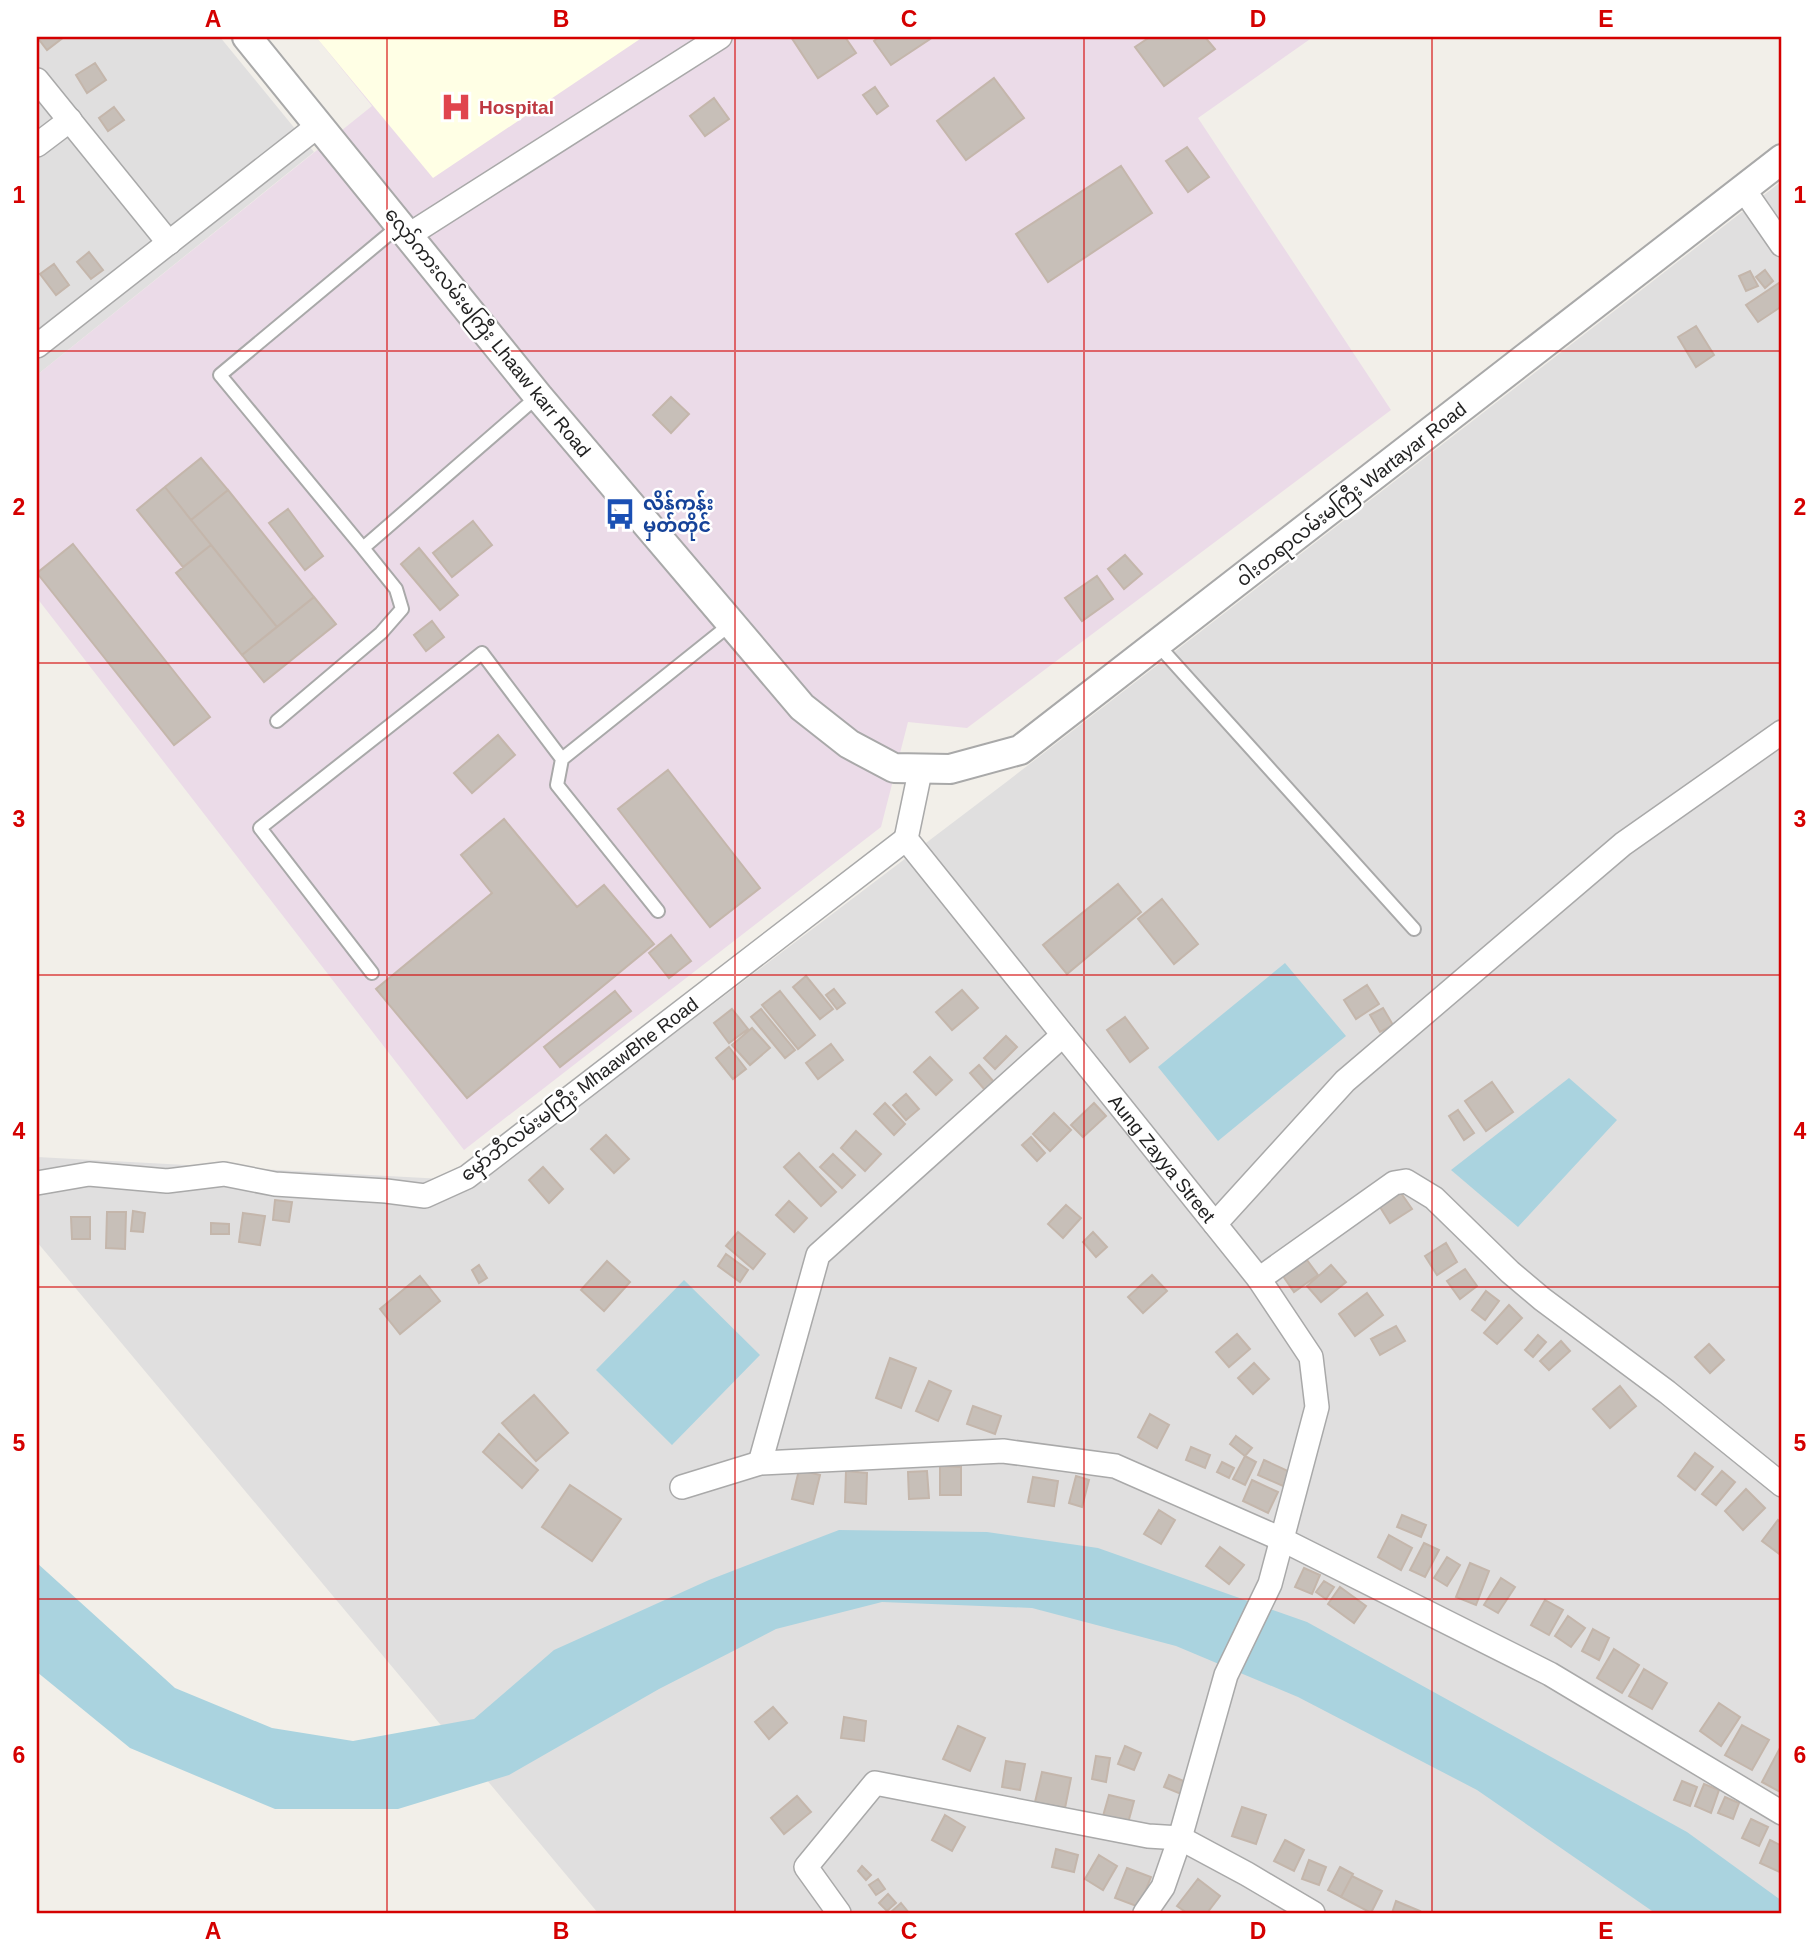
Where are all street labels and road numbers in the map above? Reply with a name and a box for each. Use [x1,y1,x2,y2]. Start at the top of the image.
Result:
street label: လှော်ကားလမ်းမကြီး Lhaaw karr Road [376,201,598,465]
street label: ဝါးတရာလမ်းမကြီး Wartayar Road [1230,395,1473,595]
street label: မှော်ဘီလမ်းမကြီး MhaawBhe Road [454,990,706,1190]
street label: Aung Zayya Street [1104,1091,1220,1227]

